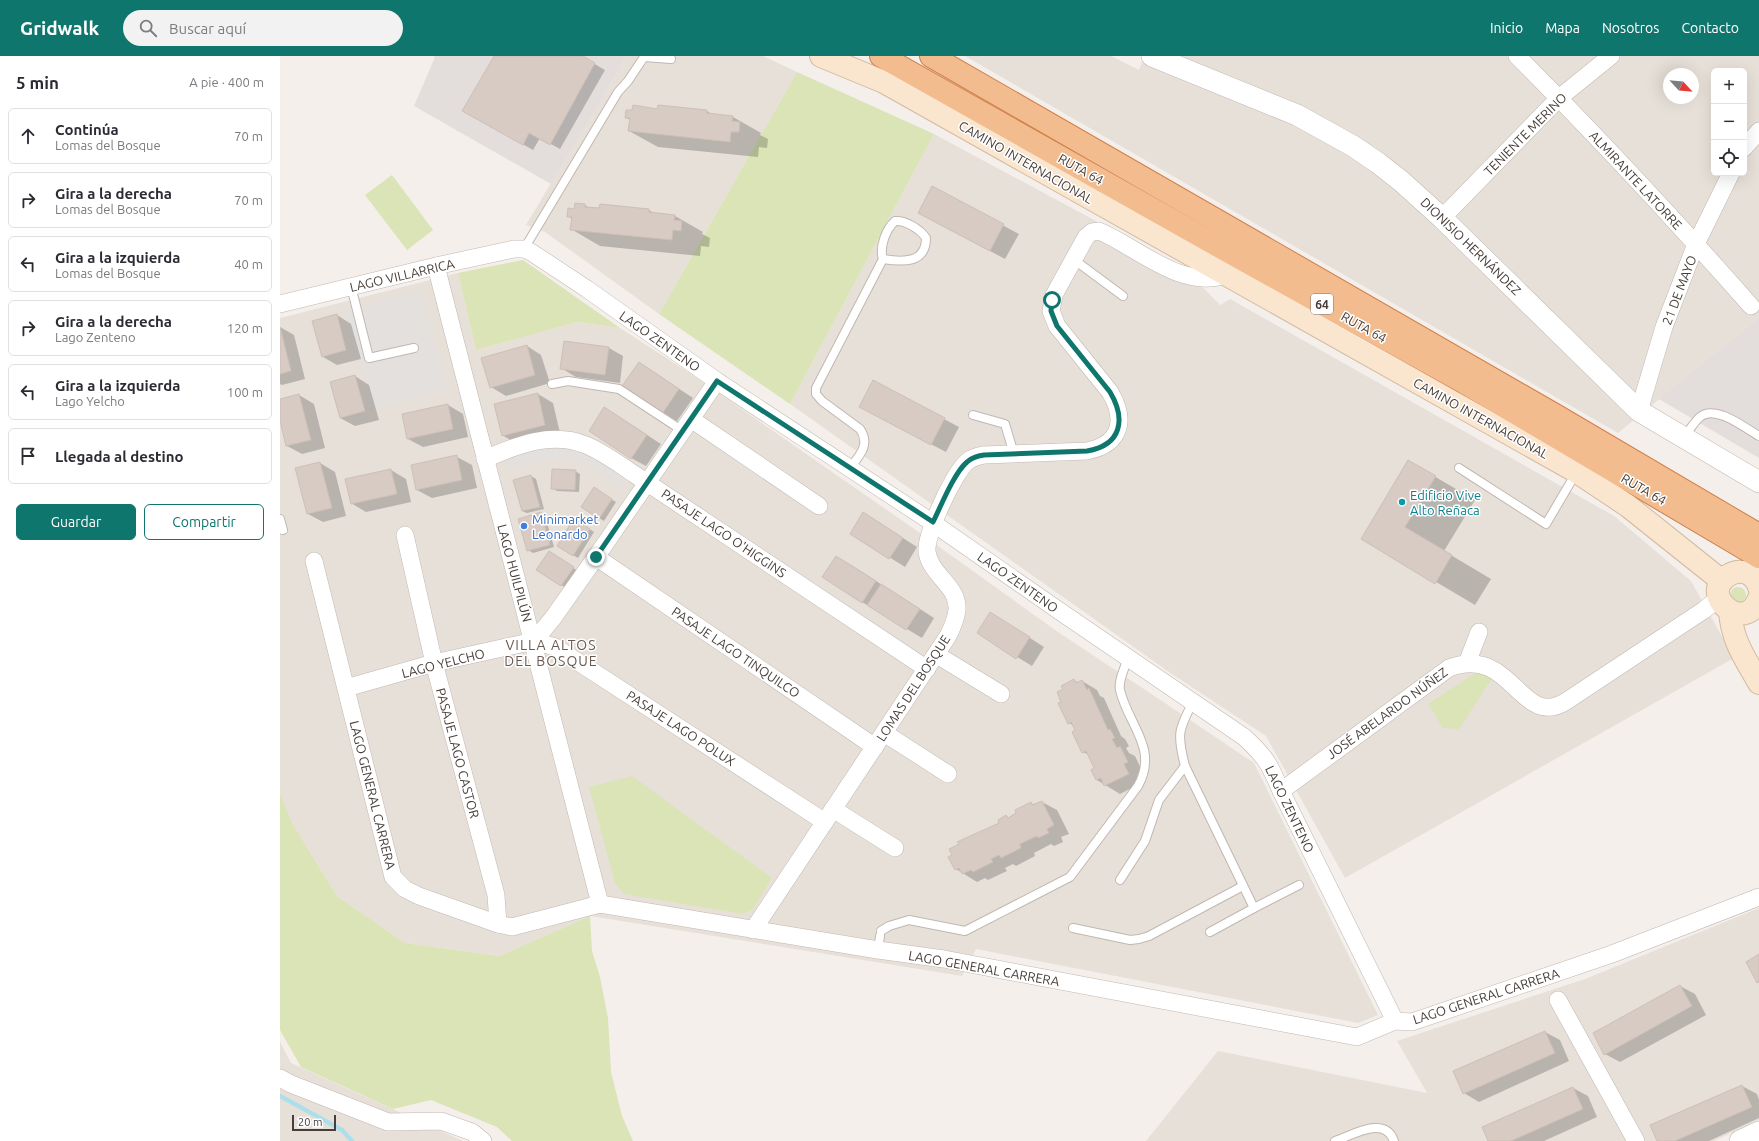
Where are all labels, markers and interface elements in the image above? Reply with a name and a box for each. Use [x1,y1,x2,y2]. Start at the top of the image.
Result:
search box [123,10,403,46]
text: Gridwalk [20,17,99,39]
icon: search [137,17,159,39]
text: Buscar aquí [169,20,246,37]
text: Inicio [1490,20,1523,36]
text: Mapa [1545,20,1580,36]
text: Nosotros [1602,20,1659,36]
text: Contacto [1681,20,1739,36]
north arrow [1663,68,1699,104]
map controls [1711,68,1747,176]
button: + [1711,68,1747,104]
text: 5 min [16,73,59,92]
text: A pie · 400 m [189,75,264,89]
street label: TENIENTE MERINO [1481,90,1569,178]
button: − [1711,104,1747,140]
street label: CAMINO INTERNACIONAL [957,118,1096,206]
text: Continúa [55,121,119,138]
icon: ahead [17,125,39,147]
street label: ALMIRANTE LATORRE [1587,128,1685,232]
text: 70 m [234,129,263,143]
text: Lomas del Bosque [55,138,161,152]
button: locate [1711,140,1747,176]
street label: RUTA 64 [1056,151,1106,187]
text: Gira a la derecha [55,185,172,202]
icon: right [17,189,39,211]
text: 70 m [234,193,263,207]
street label: DIONISIO HERNÁNDEZ [1418,194,1525,297]
text: Lomas del Bosque [55,202,161,216]
text: Gira a la izquierda [55,249,181,266]
icon: left [17,253,39,275]
street label: 21 DE MAYO [1659,253,1699,327]
street label: LAGO VILLARRICA [348,256,456,294]
text: 40 m [234,257,263,271]
text: Lomas del Bosque [55,266,161,280]
route start [1043,291,1061,309]
road number: 64 [1311,294,1333,314]
street label: LAGO ZENTENO [617,308,703,374]
street label: RUTA 64 [1339,309,1389,345]
text: Gira a la derecha [55,313,172,330]
icon: right [17,317,39,339]
text: 120 m [227,321,263,335]
text: Lago Zenteno [55,330,136,344]
street label: CAMINO INTERNACIONAL [1411,375,1551,461]
text: Gira a la izquierda [55,377,181,394]
icon: left [17,381,39,403]
text: 100 m [227,385,263,399]
text: Lago Yelcho [55,394,125,408]
icon: arrive [17,445,39,467]
text: Llegada al destino [55,448,184,465]
street label: RUTA 64 [1619,471,1669,507]
street label: PASAJE LAGO O'HIGGINS [659,486,789,580]
place label: Edificio Vive Alto Reñaca [1410,488,1481,517]
marker: Edificio Vive Alto Reñaca [1397,497,1407,507]
button: Guardar [16,504,136,540]
button: Compartir [144,504,264,540]
place label: Minimarket Leonardo [532,512,599,541]
marker: Minimarket Leonardo [519,521,529,531]
street label: LAGO HUILPILÚN [495,522,536,623]
route end [587,548,605,566]
street label: LAGO ZENTENO [975,549,1061,615]
street label: PASAJE LAGO TINQUILCO [669,604,803,701]
street label: LOMAS DEL BOSQUE [873,632,953,744]
district label: VILLA ALTOS DEL BOSQUE [504,637,598,669]
street label: LAGO YELCHO [400,646,486,680]
street label: JOSÉ ABELARDO NÚÑEZ [1323,664,1450,761]
street label: PASAJE LAGO CASTOR [434,686,482,820]
street label: PASAJE LAGO POLUX [624,688,738,768]
street label: LAGO GENERAL CARRERA [348,719,398,872]
street label: LAGO ZENTENO [1263,763,1317,855]
street label: LAGO GENERAL CARRERA [907,948,1061,988]
street label: LAGO GENERAL CARRERA [1411,966,1562,1026]
scale bar [292,1113,336,1132]
text: 20 m [298,1116,322,1128]

